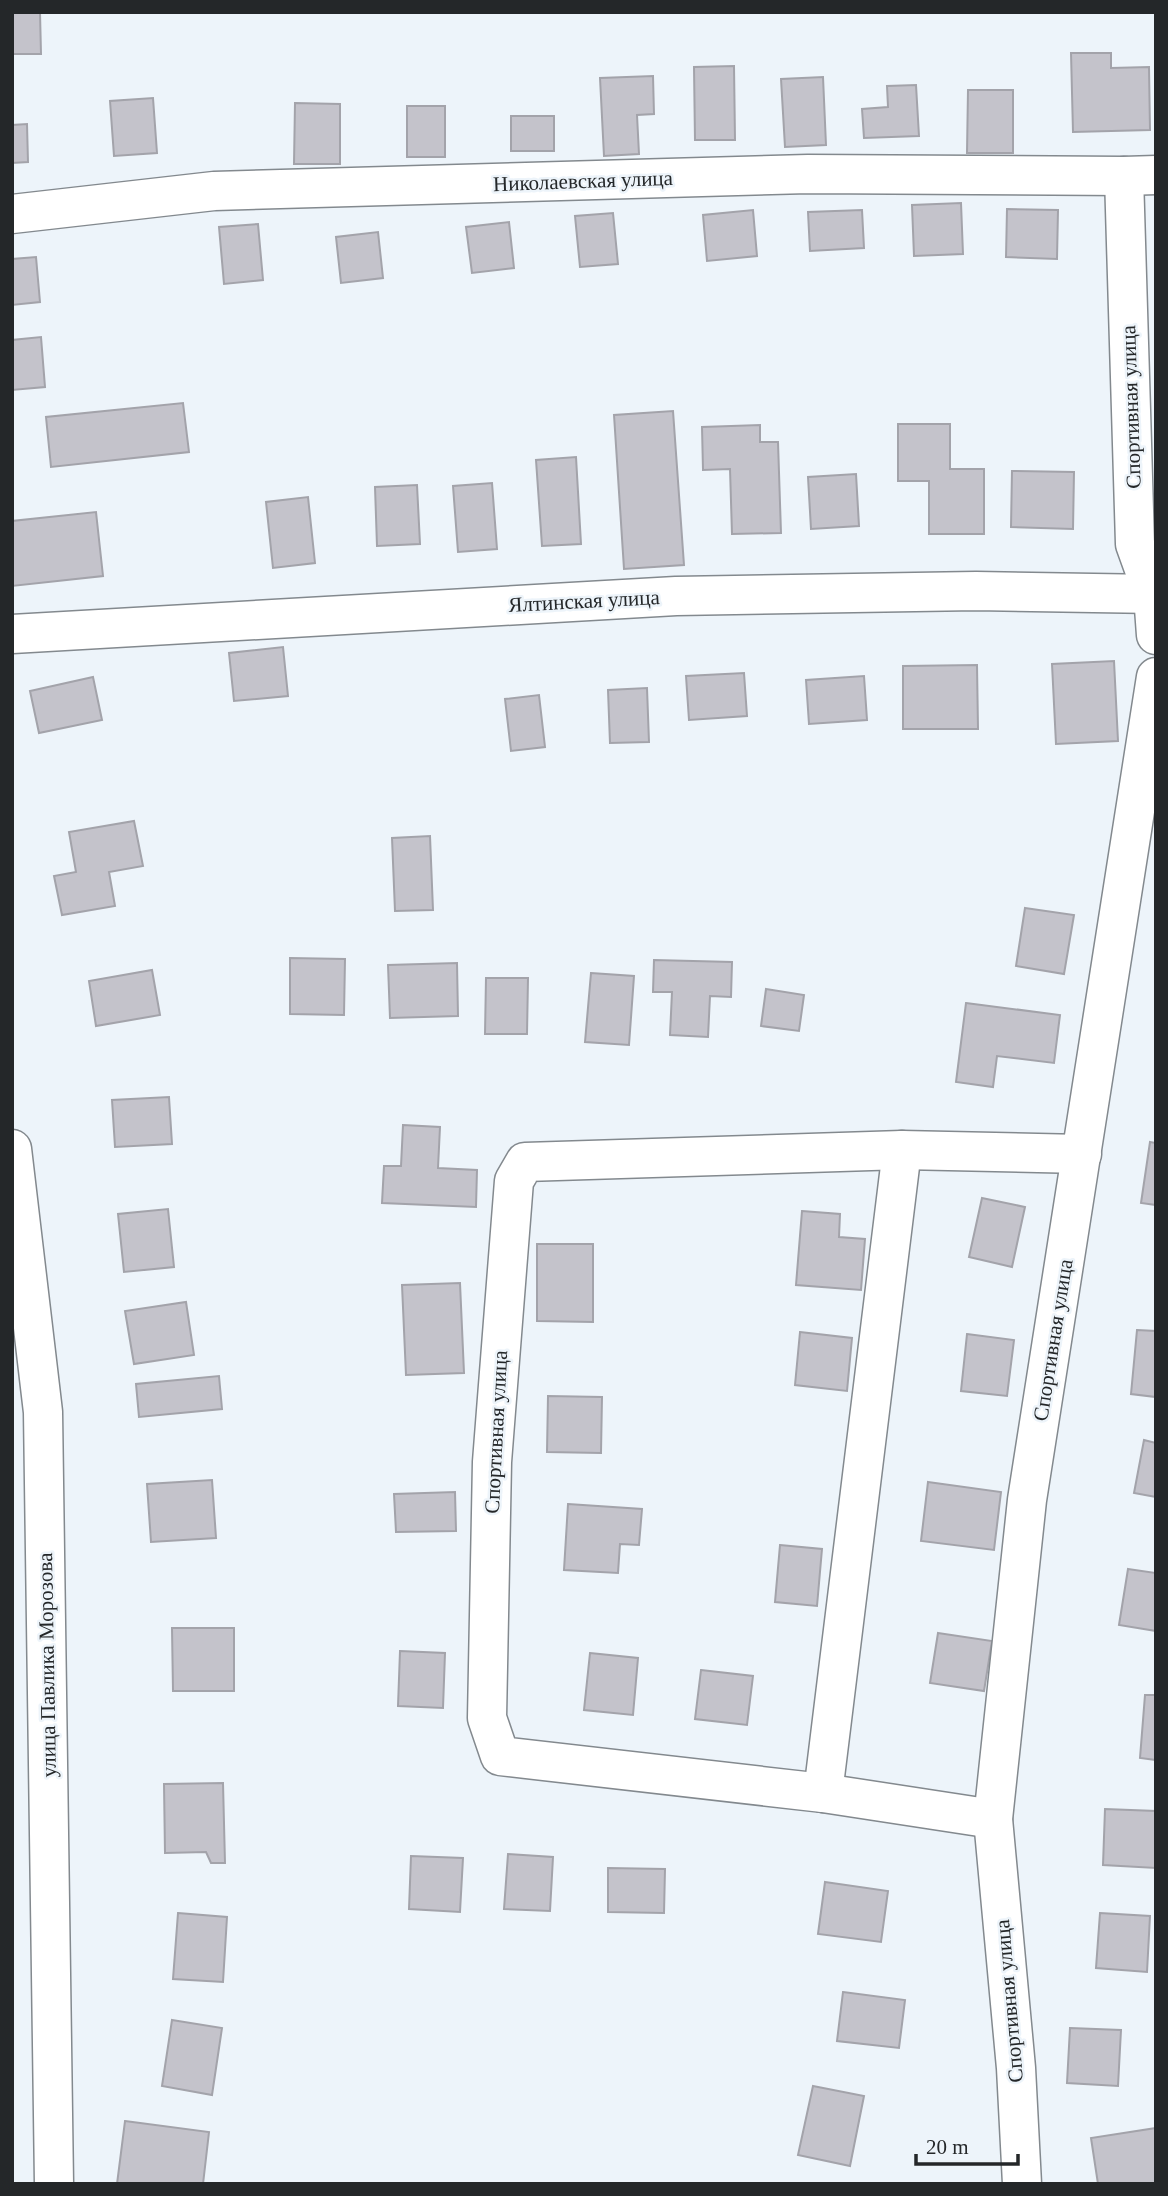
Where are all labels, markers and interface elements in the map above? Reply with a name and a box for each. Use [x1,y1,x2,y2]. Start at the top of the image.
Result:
street label: Николаевская улица [493,166,674,196]
street label: Спортивная улица [1116,324,1146,489]
street label: Ялтинская улица [508,585,661,617]
street label: Спортивная улица [1028,1257,1078,1423]
street label: Спортивная улица [480,1349,512,1514]
street label: улица Павлика Морозова [33,1552,61,1778]
street label: Спортивная улица [990,1918,1028,2084]
scale bar [916,2122,1018,2166]
text: 20 m [926,2135,969,2159]

